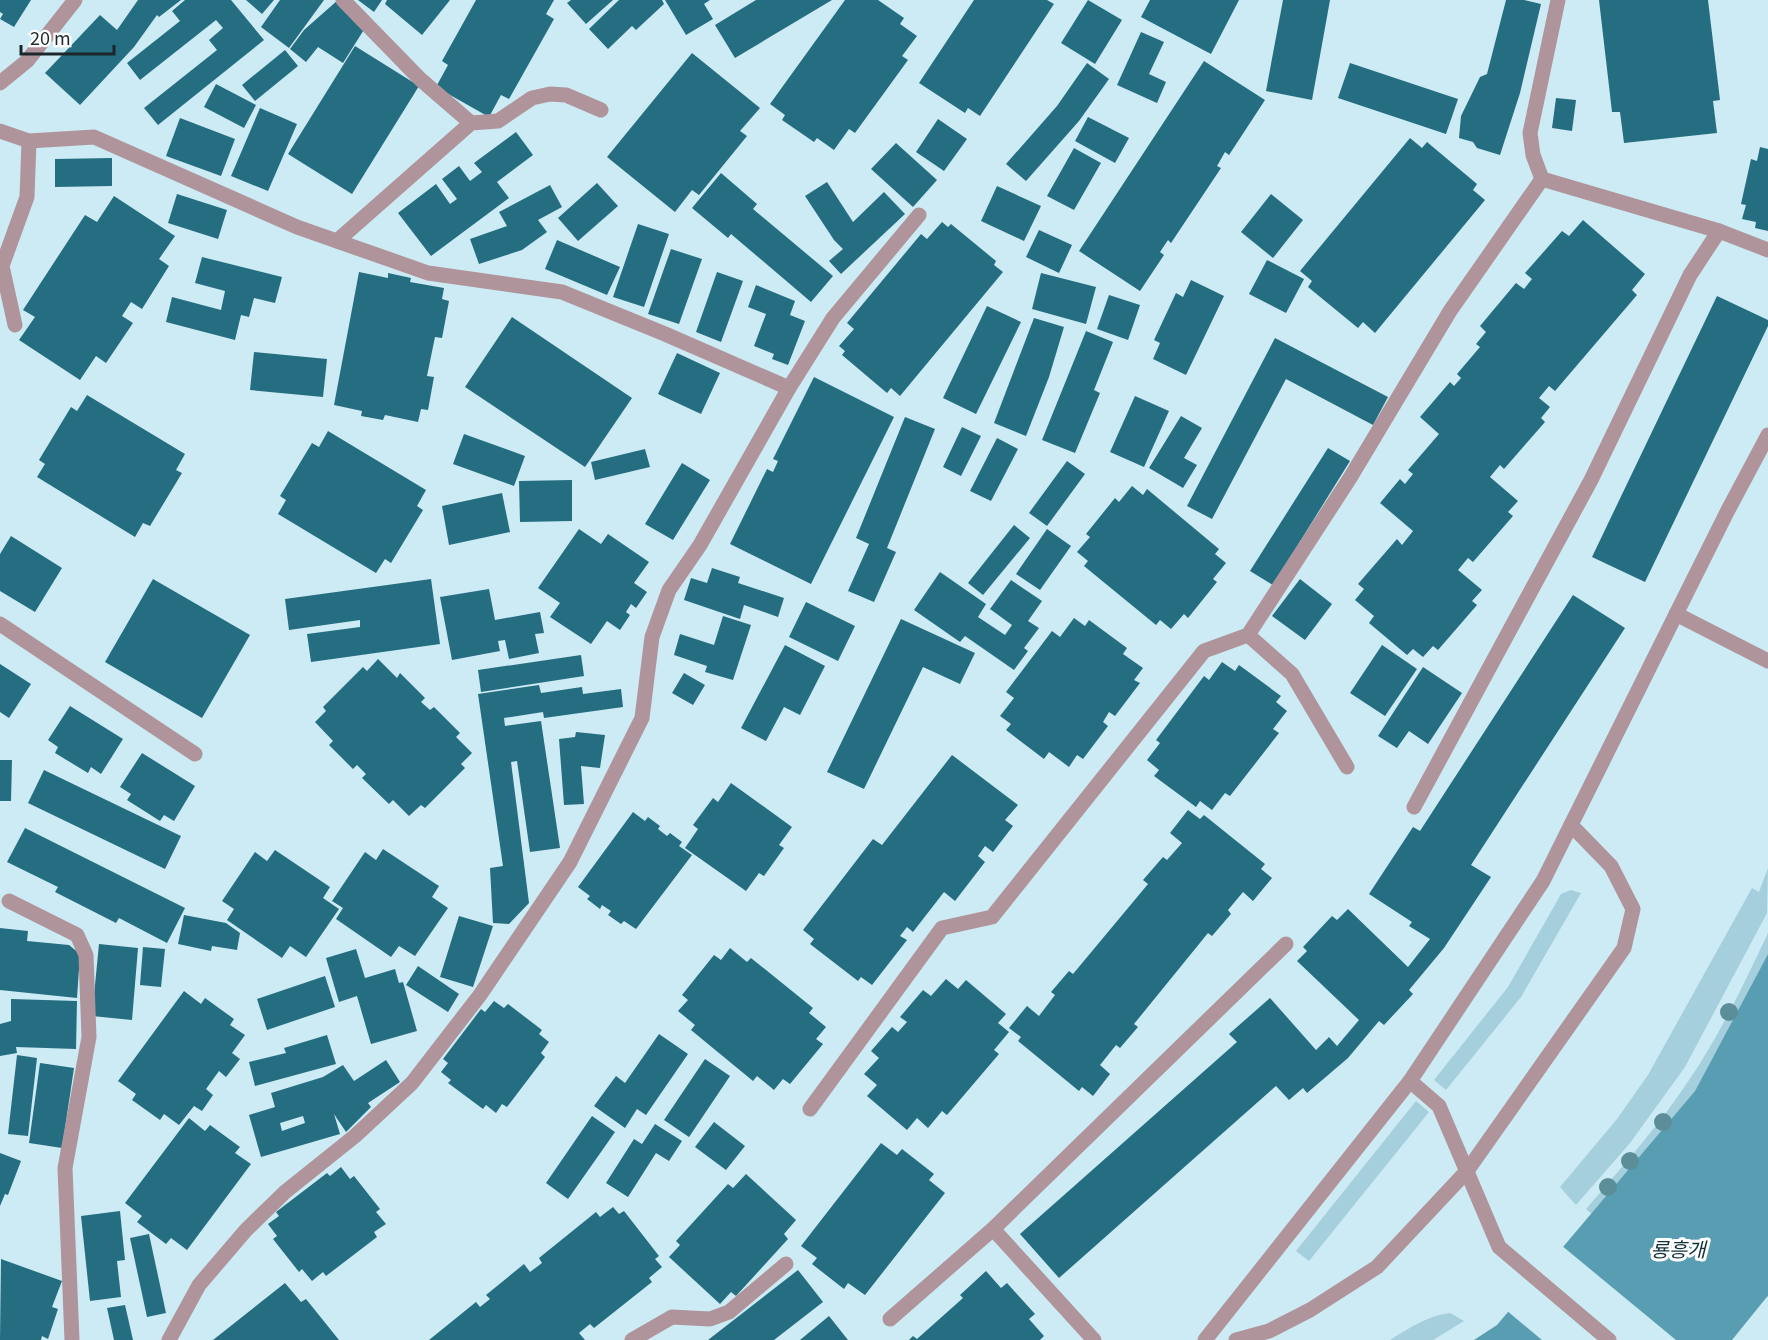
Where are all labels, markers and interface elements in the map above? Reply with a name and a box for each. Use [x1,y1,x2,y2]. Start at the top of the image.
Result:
scale bar [21,18,114,56]
text: 20 m [30,24,71,50]
water label: 룡흥개 [1650,1234,1708,1263]

